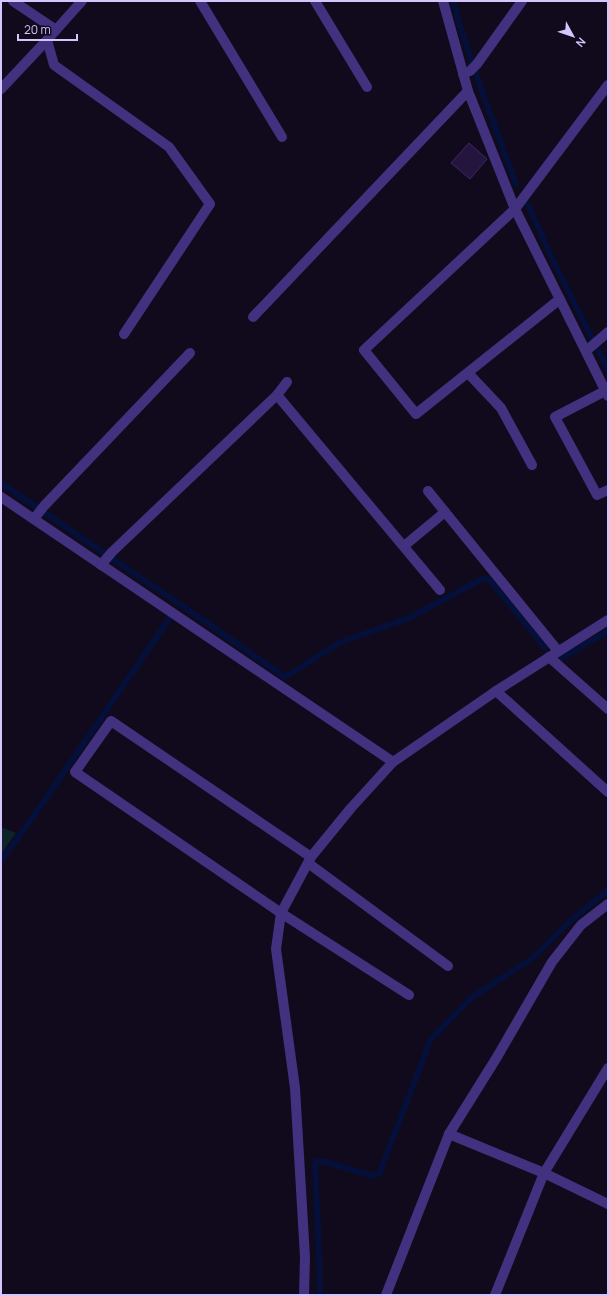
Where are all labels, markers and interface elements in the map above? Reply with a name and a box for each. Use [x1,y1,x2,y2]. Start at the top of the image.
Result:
scale bar [18,16,77,42]
north arrow [553,16,593,56]
text: 20 m [24,21,51,38]
text: N [573,35,589,51]

